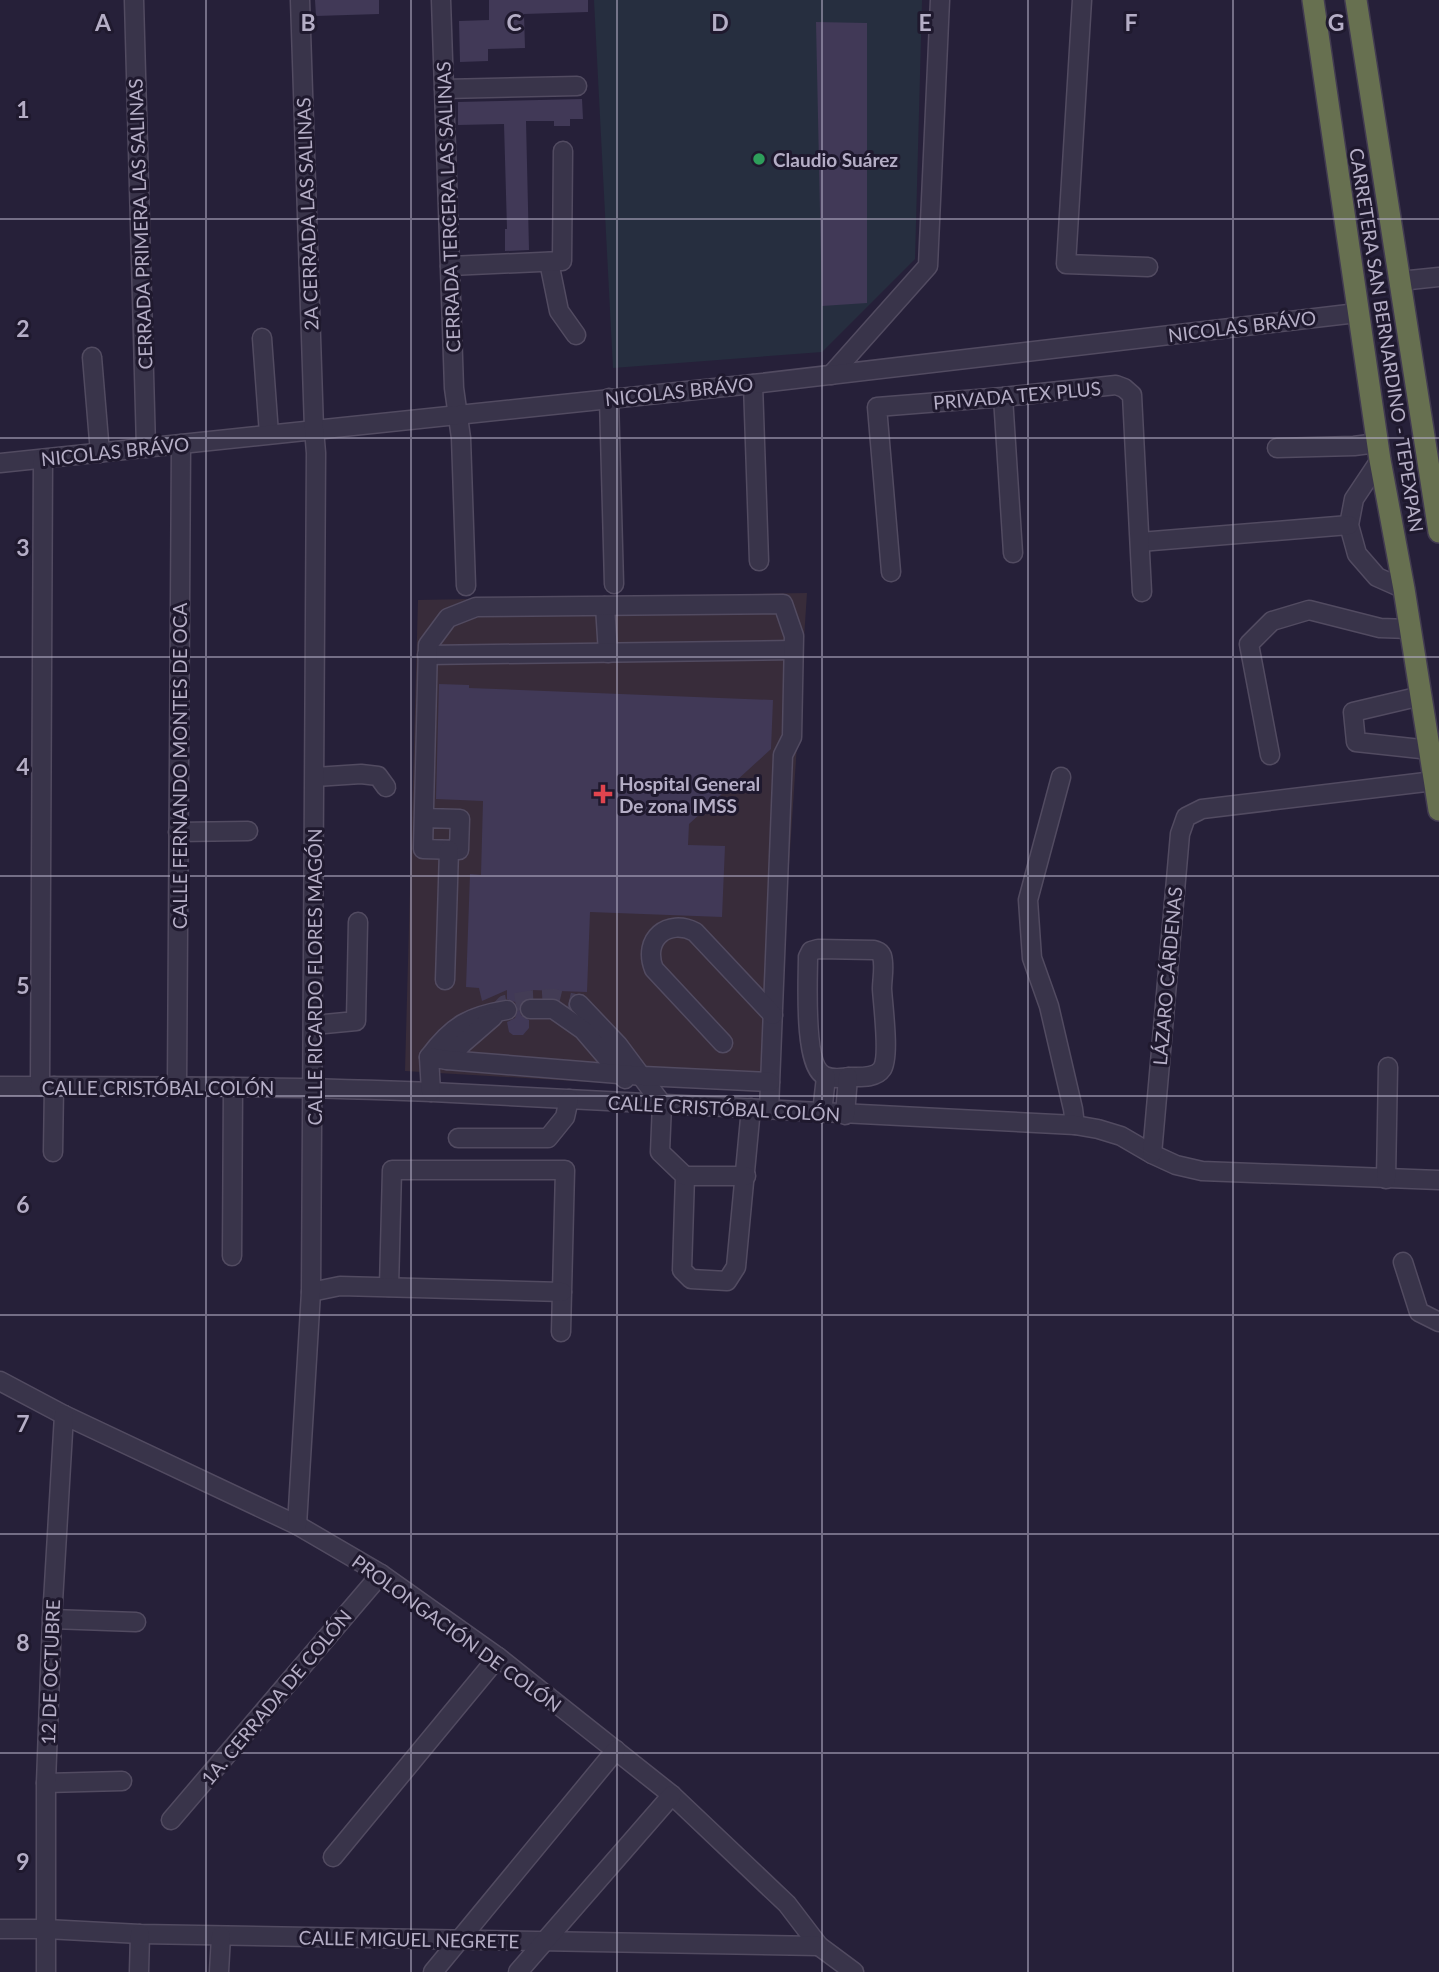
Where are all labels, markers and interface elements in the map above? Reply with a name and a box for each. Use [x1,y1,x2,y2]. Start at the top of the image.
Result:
text: A [94,8,112,36]
text: B [300,8,316,36]
text: C [506,8,522,36]
text: D [711,8,729,36]
text: E [918,8,932,36]
text: F [1124,8,1138,36]
text: G [1328,8,1344,36]
street label: CERRADA TERCERA LAS SALINAS [431,61,465,353]
street label: CERRADA PRIMERA LAS SALINAS [123,78,157,370]
text: 1 [16,95,30,123]
street label: 2A CERRADA LAS SALINAS [291,97,323,331]
street label: CARRETERA SAN BERNARDINO - TEPEXPAN [1345,146,1429,534]
place label: Claudio Suárez [773,148,898,171]
marker: Claudio Suárez [751,151,767,167]
street label: NICOLAS BRÁVO [1167,306,1317,346]
text: 2 [16,314,30,342]
street label: NICOLAS BRÁVO [604,372,754,410]
street label: PRIVADA TEX PLUS [932,376,1102,414]
street label: NICOLAS BRÁVO [40,432,190,470]
text: 3 [16,533,30,561]
street label: CALLE FERNANDO MONTES DE OCA [168,603,191,929]
text: 4 [16,752,30,780]
place label: Hospital General De zona IMSS [619,772,760,817]
marker: Hospital General De zona IMSS [593,784,613,804]
street label: CALLE RICARDO FLORES MAGÓN [303,829,326,1125]
street label: LÁZARO CÁRDENAS [1148,886,1186,1066]
text: 5 [16,971,30,999]
street label: CALLE CRISTÓBAL COLÓN [42,1076,274,1099]
street label: CALLE CRISTÓBAL COLÓN [607,1090,841,1126]
text: 6 [16,1190,30,1218]
text: 7 [16,1409,30,1437]
street label: PROLONGACIÓN DE COLÓN [348,1549,566,1717]
street label: 12 DE OCTUBRE [36,1599,64,1745]
street label: 1A. CERRADA DE COLÓN [196,1605,356,1789]
text: 8 [16,1628,30,1656]
text: 9 [16,1847,30,1875]
street label: CALLE MIGUEL NEGRETE [298,1926,520,1952]

